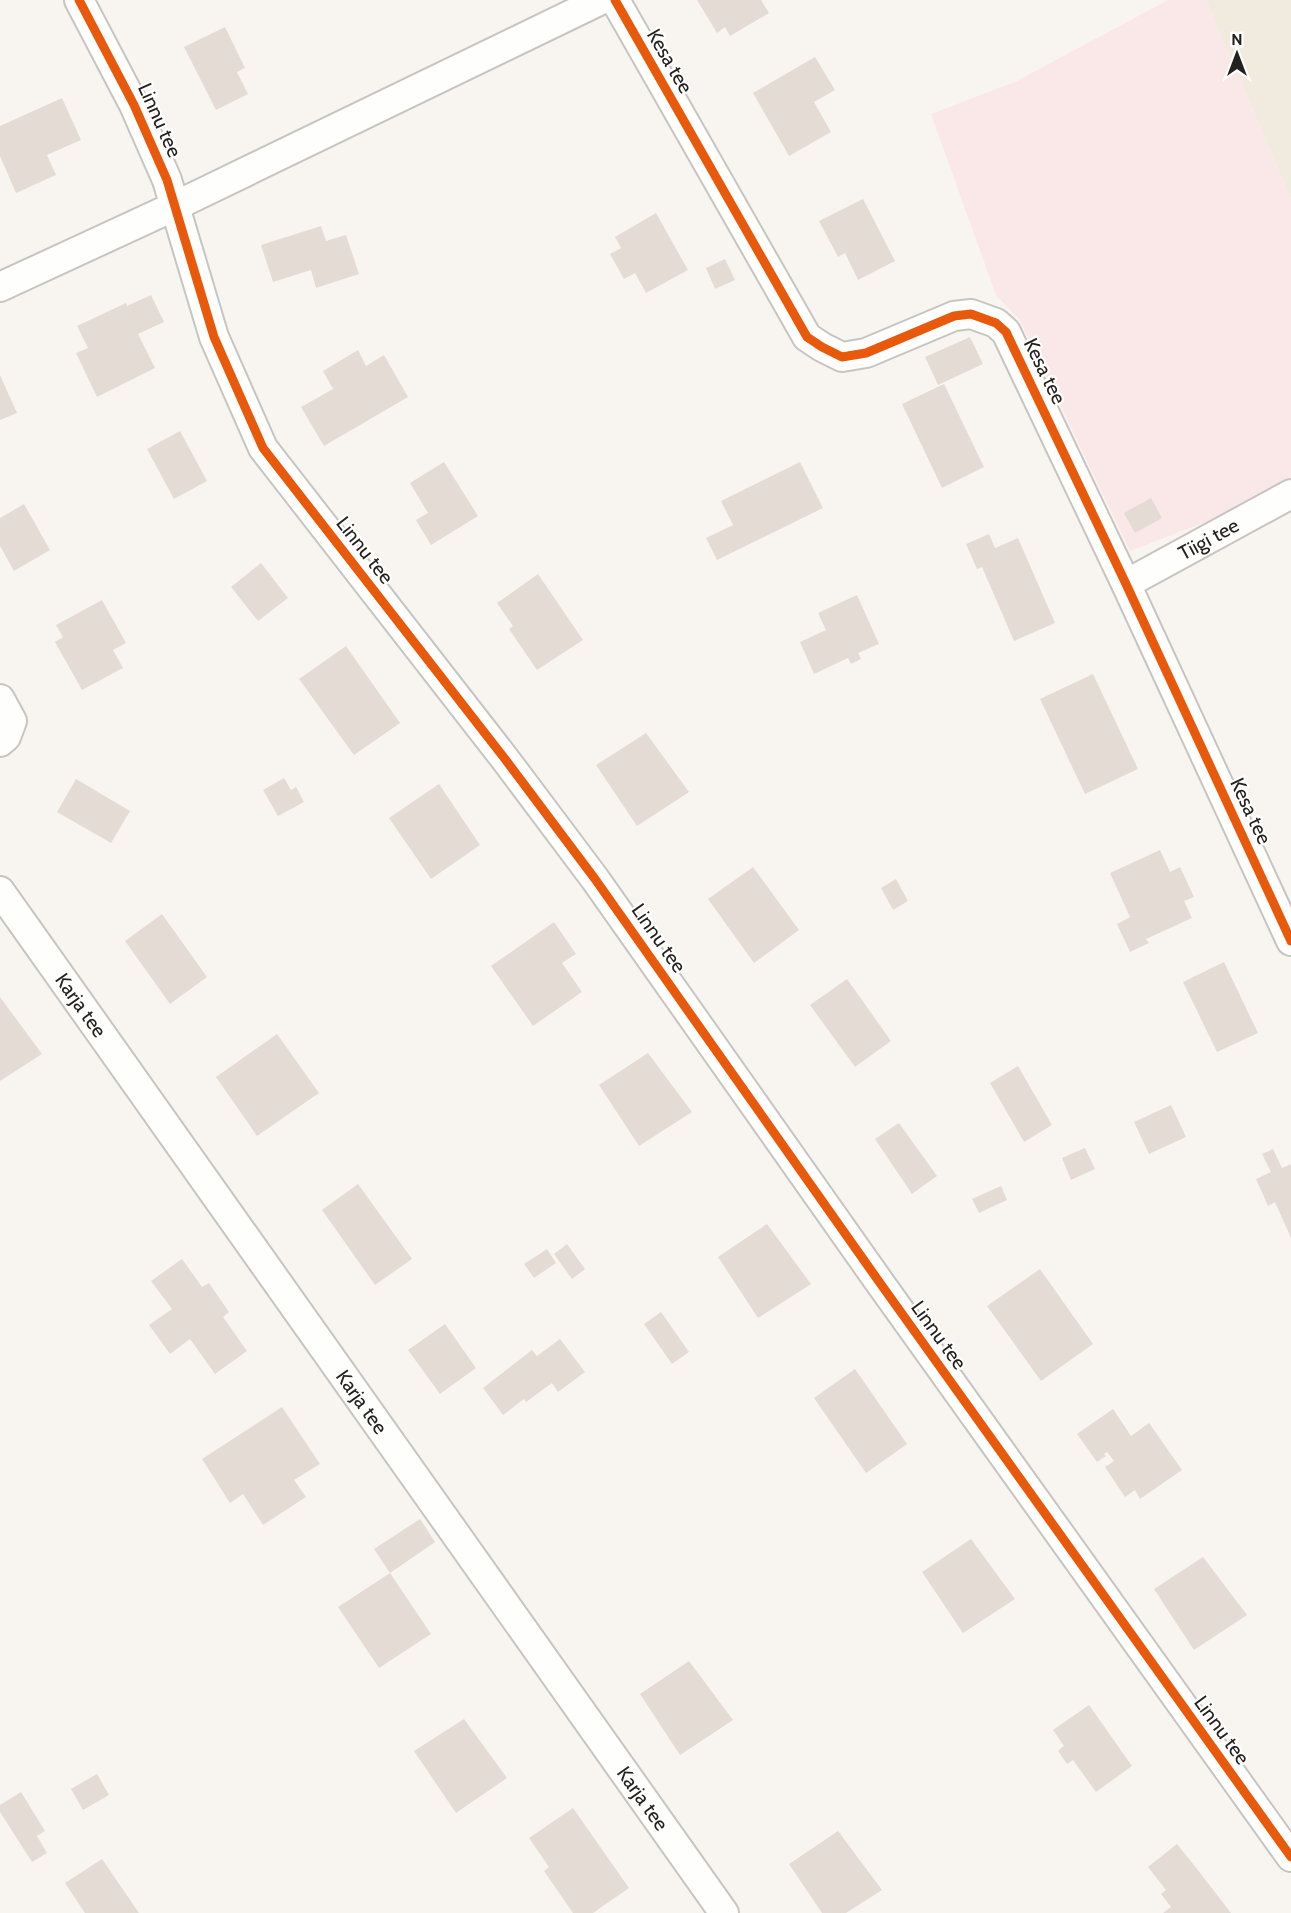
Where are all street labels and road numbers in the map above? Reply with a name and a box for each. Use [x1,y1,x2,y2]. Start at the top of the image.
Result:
street label: Kesa tee [642,25,698,97]
street label: Linnu tee [133,79,187,161]
street label: Kesa tee [1019,334,1071,408]
street label: Linnu tee [331,512,399,588]
street label: Tiigi tee [1174,513,1243,565]
street label: Kesa tee [1225,774,1277,848]
street label: Linnu tee [627,899,691,977]
street label: Karja tee [50,969,112,1042]
street label: Linnu tee [906,1296,972,1374]
street label: Karja tee [331,1365,393,1438]
street label: Linnu tee [1189,1691,1255,1769]
street label: Karja tee [612,1762,674,1835]

